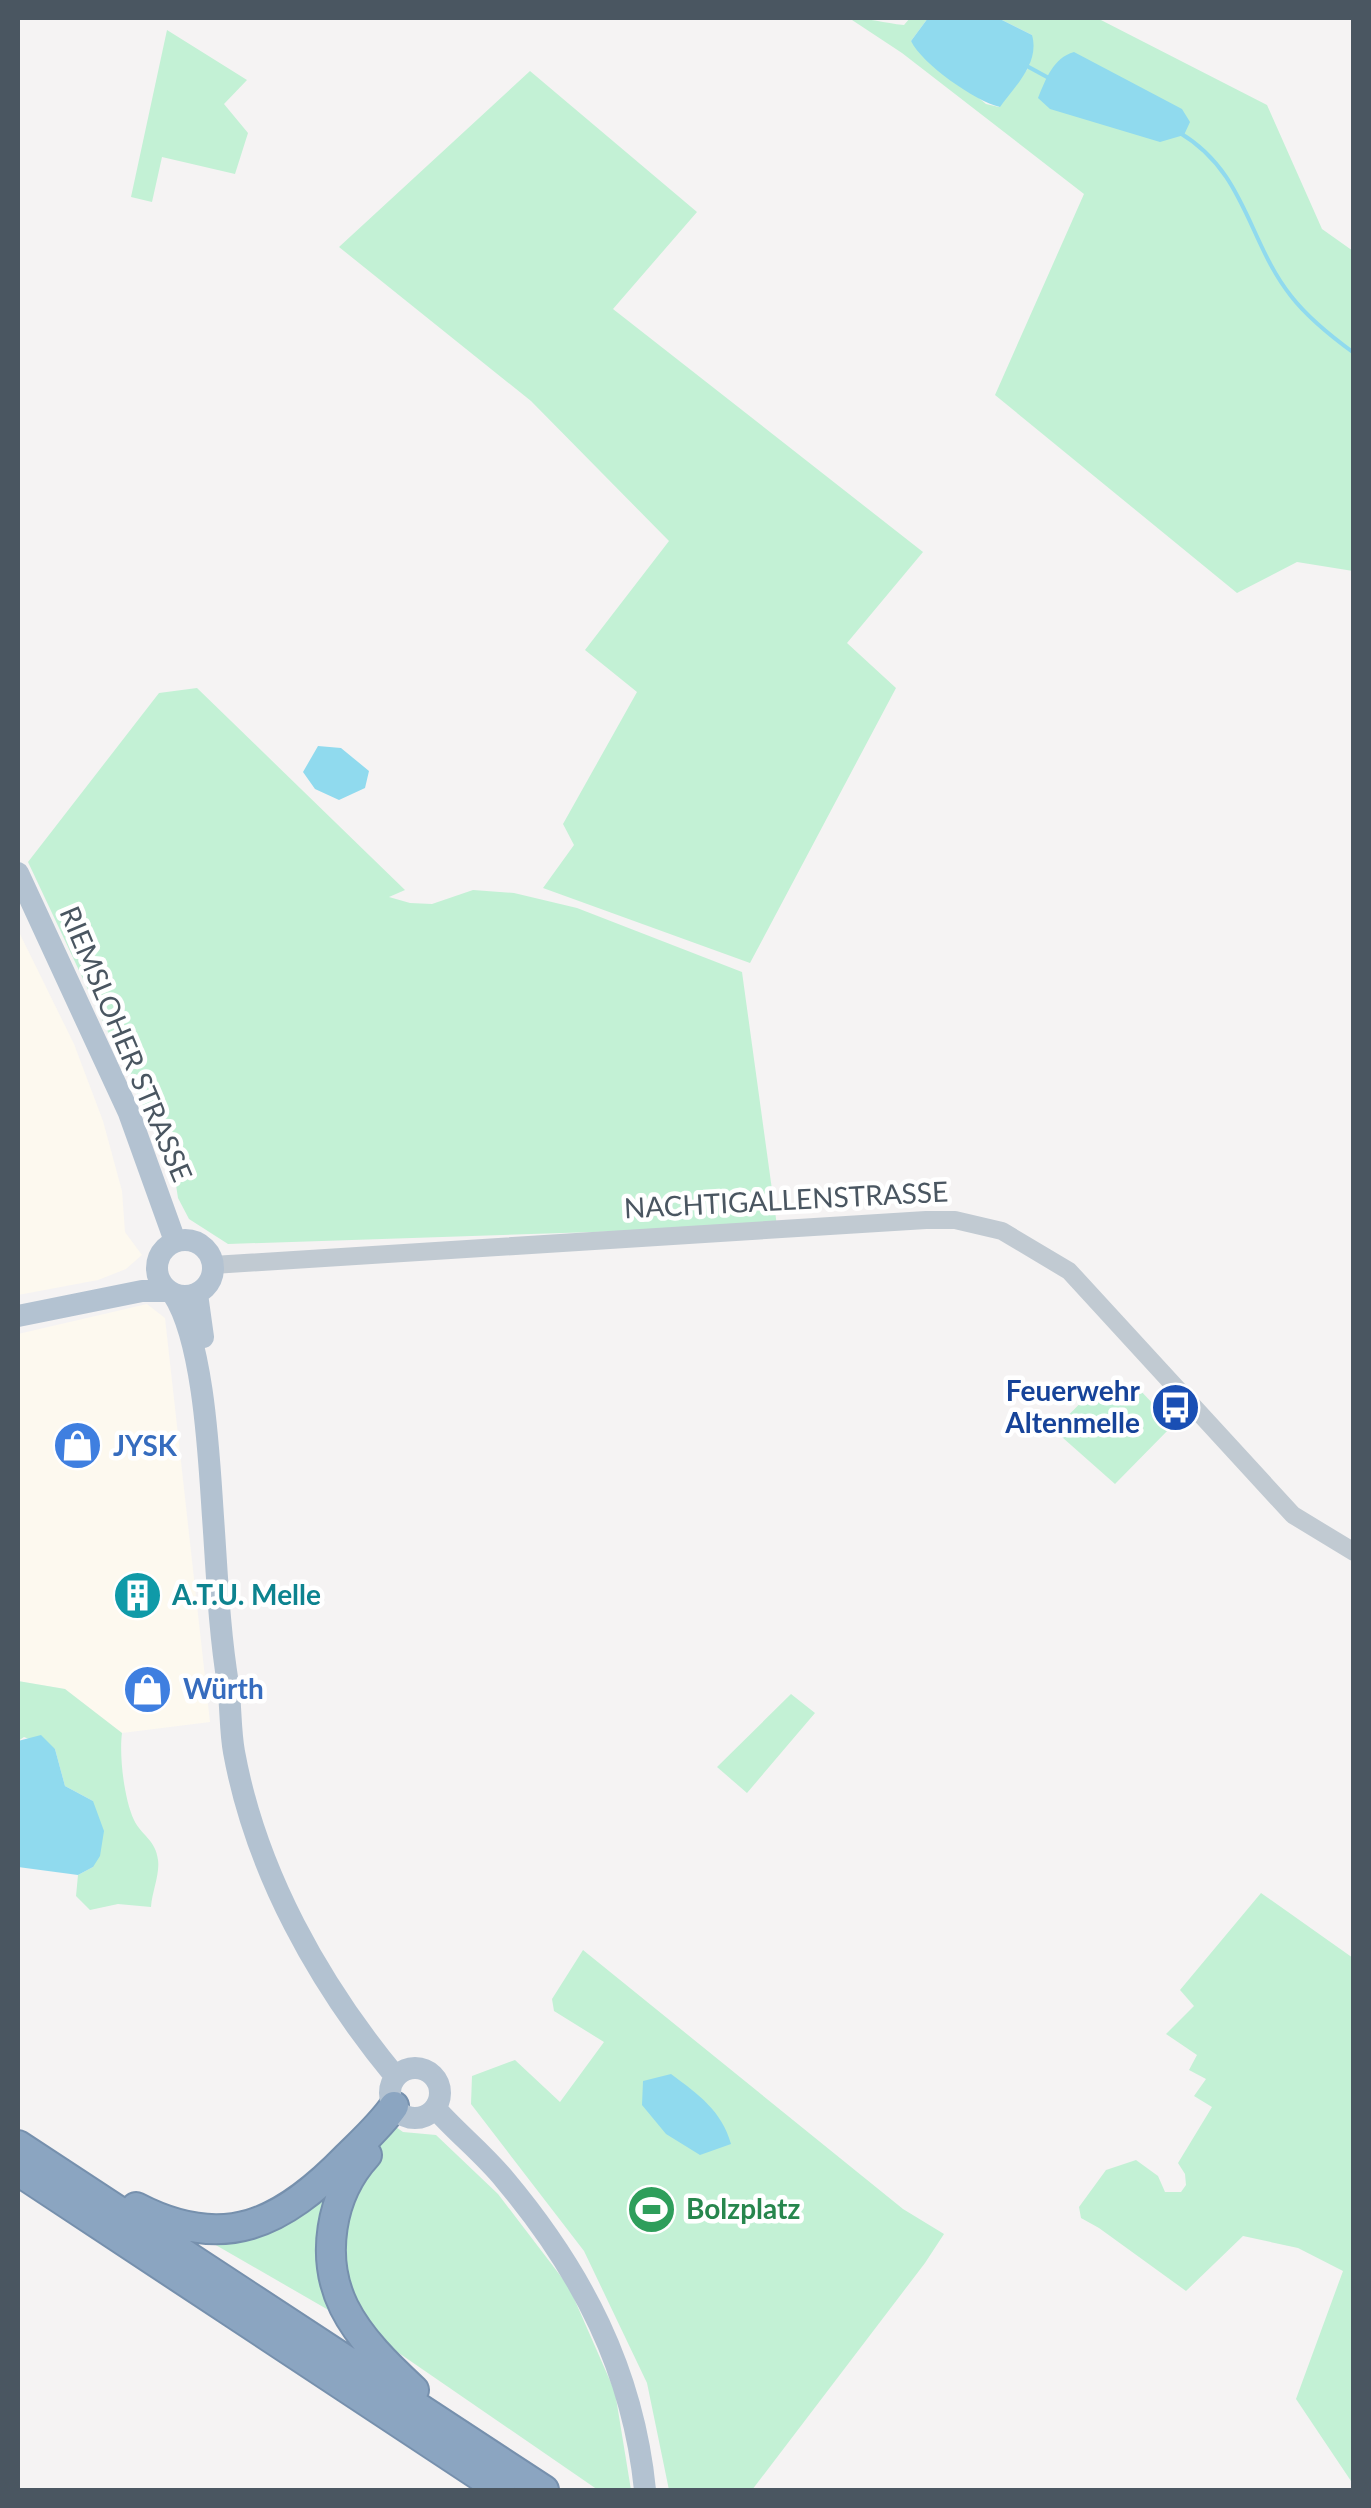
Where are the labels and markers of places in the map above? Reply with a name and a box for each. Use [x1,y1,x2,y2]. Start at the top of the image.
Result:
place label: Feuerwehr Altenmelle [1004,1373,1141,1439]
bus stop icon: Feuerwehr Altenmelle [1149,1381,1201,1433]
shop icon: JYSK [52,1420,104,1472]
place label: JYSK [113,1428,178,1462]
building icon: A.T.U. Melle [111,1569,163,1621]
place label: A.T.U. Melle [171,1577,321,1611]
shop icon: Würth [122,1663,174,1715]
place label: Würth [183,1671,264,1705]
sports icon: Bolzplatz [625,2183,677,2235]
place label: Bolzplatz [686,2191,800,2225]

